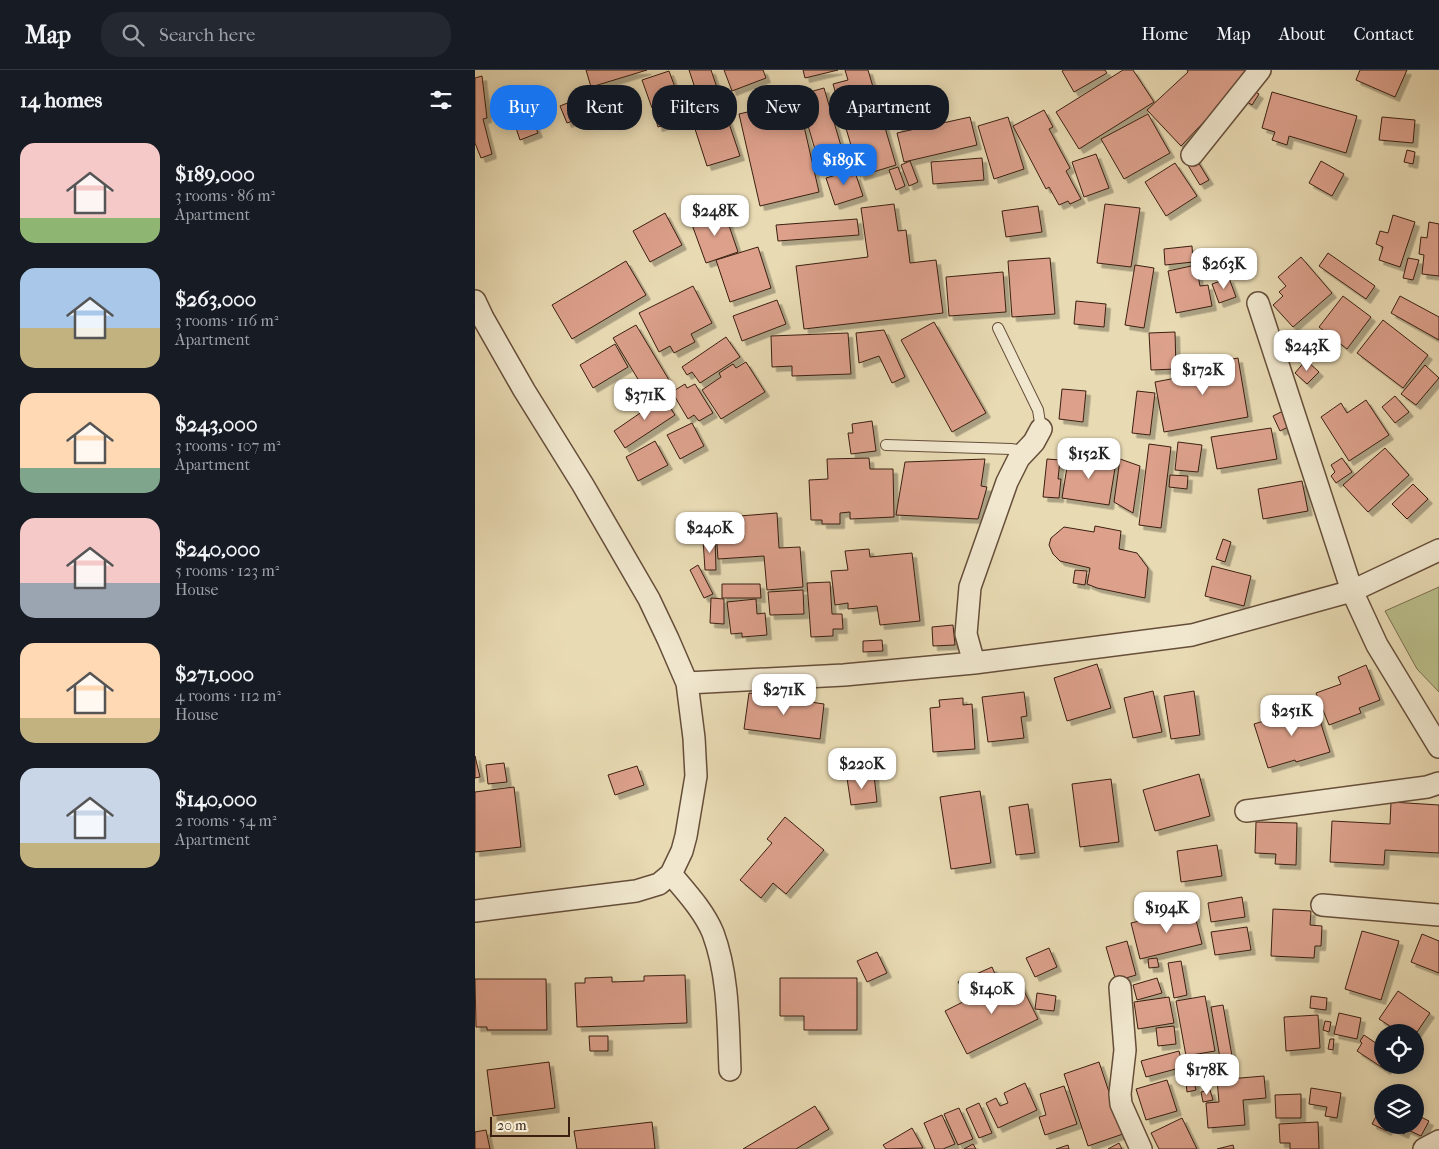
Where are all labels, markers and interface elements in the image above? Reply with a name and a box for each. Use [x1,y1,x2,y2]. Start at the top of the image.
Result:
search box [101,12,451,57]
text: Map [25,21,71,49]
icon: search [119,21,147,49]
text: Search here [159,24,255,46]
text: Home [1141,24,1188,45]
text: Map [1216,24,1251,45]
text: About [1279,24,1325,45]
text: Contact [1353,24,1414,45]
chip: Buy [490,85,557,130]
chip: Rent [567,85,642,130]
chip: Filters [652,85,737,130]
chip: New [747,85,819,130]
chip: Apartment [829,85,949,130]
icon: filters [427,86,455,114]
text: 14 homes [20,88,102,112]
pin: $189K [809,144,879,186]
text: $189K [823,150,865,169]
text: $189,000 [175,162,255,186]
icon: home [60,163,120,223]
text: 3 rooms · 86 m² [175,186,275,205]
pin: $248K [680,194,750,237]
text: $248K [692,201,738,220]
text: Apartment [175,205,250,224]
pin: $263K [1189,248,1259,290]
text: $263K [1202,254,1246,273]
text: $263,000 [175,287,256,311]
icon: home [60,288,120,348]
text: 3 rooms · 116 m² [175,311,278,330]
text: Apartment [175,330,250,349]
pin: $243K [1272,330,1342,372]
text: $243K [1285,336,1329,355]
pin: $172K [1168,354,1238,396]
text: $172K [1182,360,1224,379]
pin: $371K [610,378,680,421]
text: $371K [625,385,665,404]
text: $243,000 [175,412,257,436]
icon: home [60,413,120,473]
text: 3 rooms · 107 m² [175,436,281,455]
pin: $152K [1054,438,1124,480]
text: $152K [1068,444,1110,463]
text: Apartment [175,455,250,474]
pin: $240K [675,512,745,554]
text: $240K [687,518,733,537]
text: $240,000 [175,537,260,561]
icon: home [60,538,120,598]
text: 5 rooms · 123 m² [175,561,279,580]
text: House [175,580,218,599]
text: $271,000 [175,662,254,686]
icon: home [60,663,120,723]
pin: $271K [749,674,819,716]
text: $271K [763,680,805,699]
text: 4 rooms · 112 m² [175,686,281,705]
pin: $251K [1257,694,1327,737]
text: $251K [1271,701,1313,720]
text: House [175,705,218,724]
pin: $220K [827,748,897,790]
text: $220K [839,754,885,773]
text: $140,000 [175,787,257,811]
icon: home [60,788,120,848]
text: 2 rooms · 54 m² [175,811,276,830]
text: Apartment [175,830,250,849]
pin: $194K [1132,892,1202,934]
text: $194K [1145,898,1189,917]
pin: $140K [957,972,1027,1015]
text: $140K [970,979,1014,998]
map controls [1374,1024,1424,1134]
button: locate [1374,1024,1424,1074]
pin: $178K [1172,1054,1242,1096]
text: $178K [1186,1060,1228,1079]
button: layers [1374,1084,1424,1134]
scale bar [490,1114,570,1137]
text: 20 m [497,1117,527,1134]

